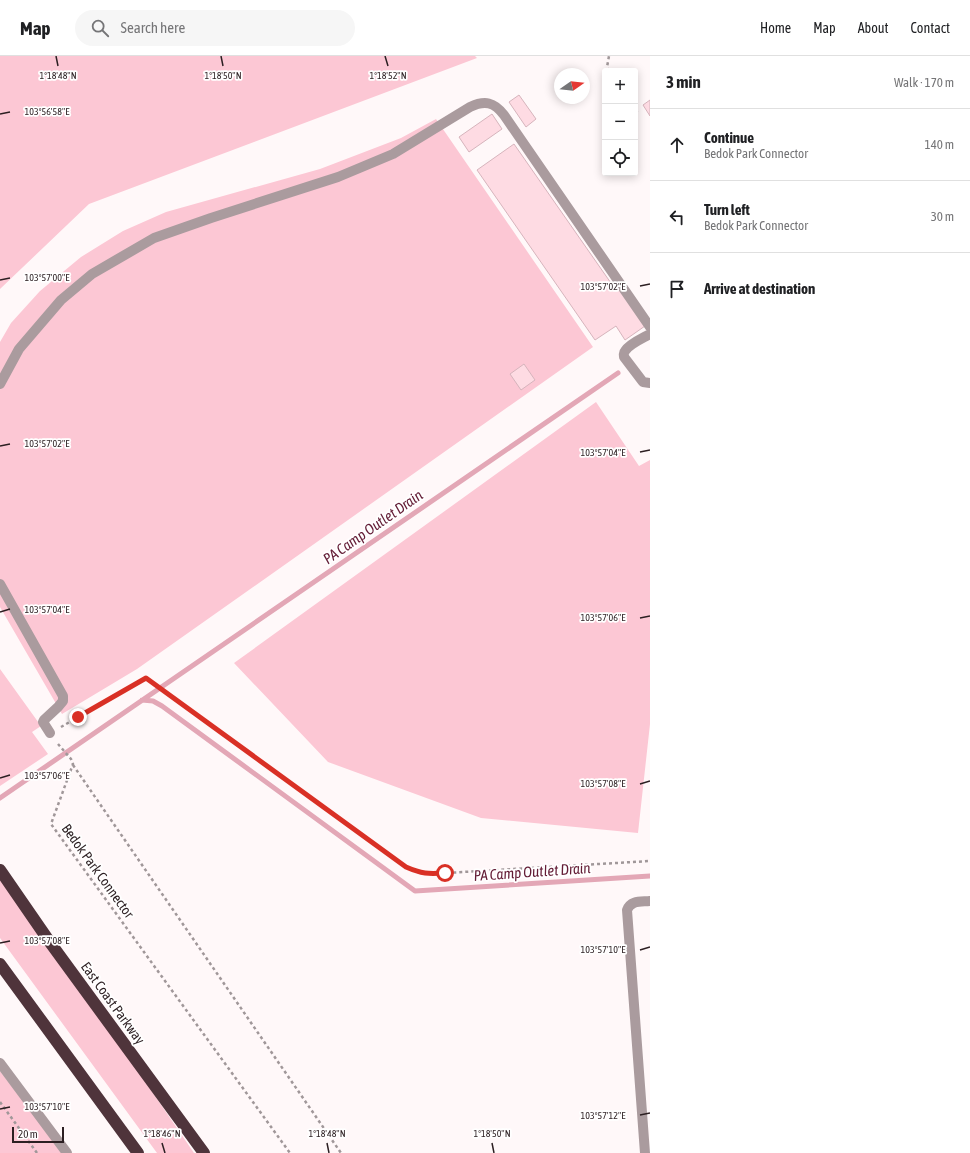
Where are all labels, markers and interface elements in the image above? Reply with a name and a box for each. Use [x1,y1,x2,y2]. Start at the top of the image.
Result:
search box [75,10,355,46]
text: Map [20,17,51,39]
icon: search [89,17,111,39]
text: Search here [121,19,185,36]
text: Home [760,20,791,36]
text: Map [813,20,836,36]
text: About [858,20,889,36]
text: Contact [911,20,950,36]
north arrow [554,68,590,104]
map controls [602,68,638,176]
button: + [602,68,638,104]
text: 1°18'48"N [39,70,77,81]
text: 1°18'50"N [204,70,242,81]
text: 1°18'52"N [369,70,407,81]
text: 3 min [666,72,701,92]
text: Walk · 170 m [894,75,954,90]
button: − [602,104,638,140]
text: 103°56'58"E [25,106,70,117]
text: Continue [704,129,754,146]
icon: ahead [666,134,688,156]
text: 140 m [925,137,954,152]
button: locate [602,140,638,176]
text: Bedok Park Connector [704,146,808,161]
text: Turn left [704,201,750,218]
icon: left [666,206,688,228]
text: 30 m [931,209,954,224]
text: Bedok Park Connector [704,218,808,233]
text: 103°57'00"E [25,272,70,283]
icon: arrive [666,278,688,300]
text: Arrive at destination [704,280,815,297]
text: 103°57'02"E [581,281,626,292]
text: 103°57'02"E [25,438,70,449]
text: 103°57'04"E [581,447,626,458]
water label: PA Camp Outlet Drain [320,486,426,567]
text: 103°57'04"E [25,604,70,615]
text: 103°57'06"E [581,612,626,623]
route end [69,708,87,726]
text: 103°57'06"E [25,770,70,781]
text: 103°57'08"E [581,778,626,789]
street label: Bedok Park Connector [59,821,138,922]
water label: PA Camp Outlet Drain [473,859,591,884]
route start [436,864,454,882]
text: 103°57'08"E [25,935,70,946]
text: 103°57'10"E [581,944,626,955]
street label: East Coast Parkway [78,959,148,1047]
text: 103°57'10"E [25,1101,70,1112]
text: 103°57'12"E [581,1110,626,1121]
scale bar [12,1125,64,1144]
text: 20 m [18,1128,38,1140]
text: 1°18'46"N [143,1128,181,1139]
text: 1°18'48"N [308,1128,346,1139]
text: 1°18'50"N [473,1128,511,1139]

